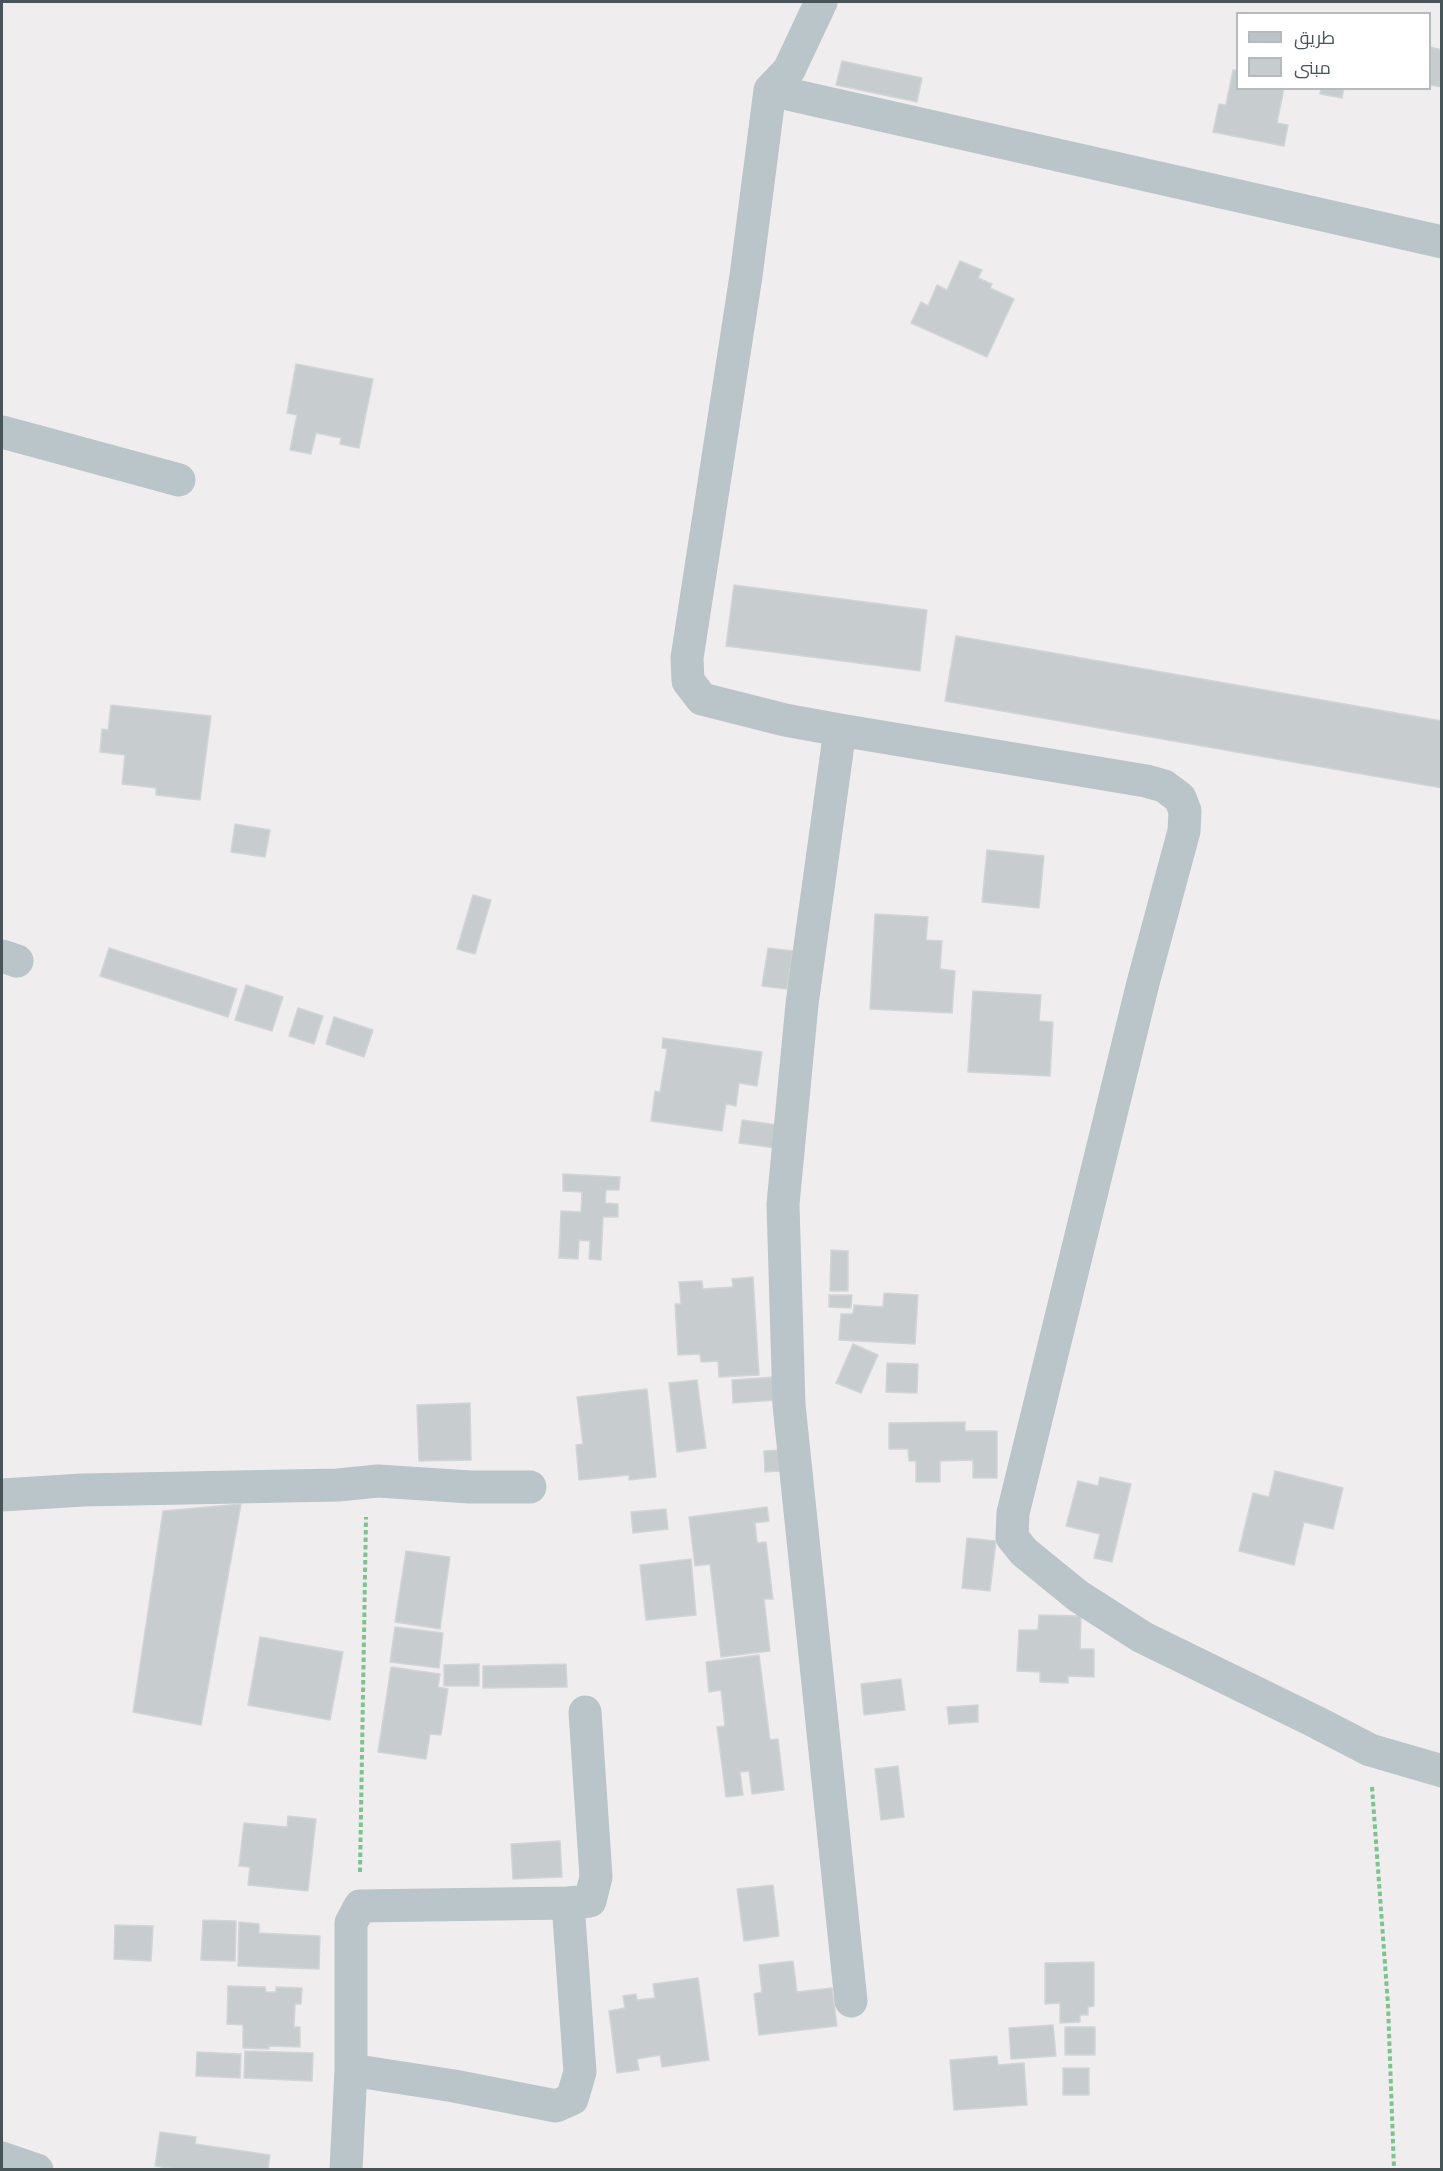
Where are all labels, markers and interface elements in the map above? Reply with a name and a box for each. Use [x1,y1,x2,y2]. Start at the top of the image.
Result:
legend [1236,12,1431,90]
text: طريق [1294,28,1335,51]
text: مبنى [1294,58,1331,81]

